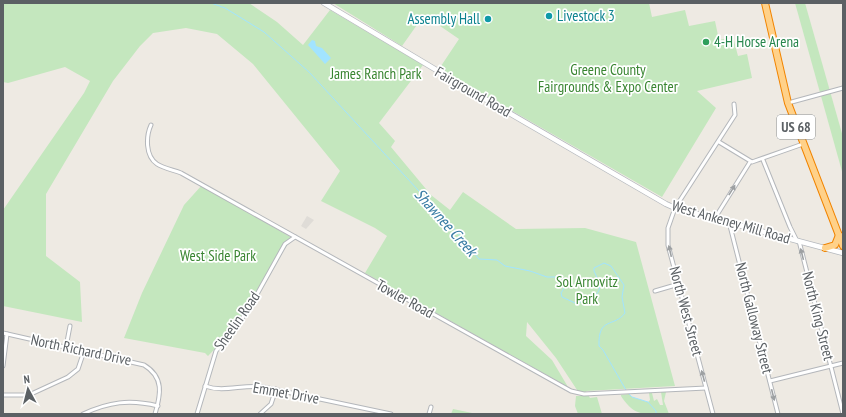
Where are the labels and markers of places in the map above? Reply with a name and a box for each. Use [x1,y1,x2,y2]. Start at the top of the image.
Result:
place label: Livestock 3 [557,6,615,25]
place label: Assembly Hall [407,9,480,28]
marker: Livestock 3 [544,11,554,21]
marker: Assembly Hall [483,14,493,24]
place label: 4-H Horse Arena [714,32,799,51]
marker: 4-H Horse Arena [701,37,711,47]

